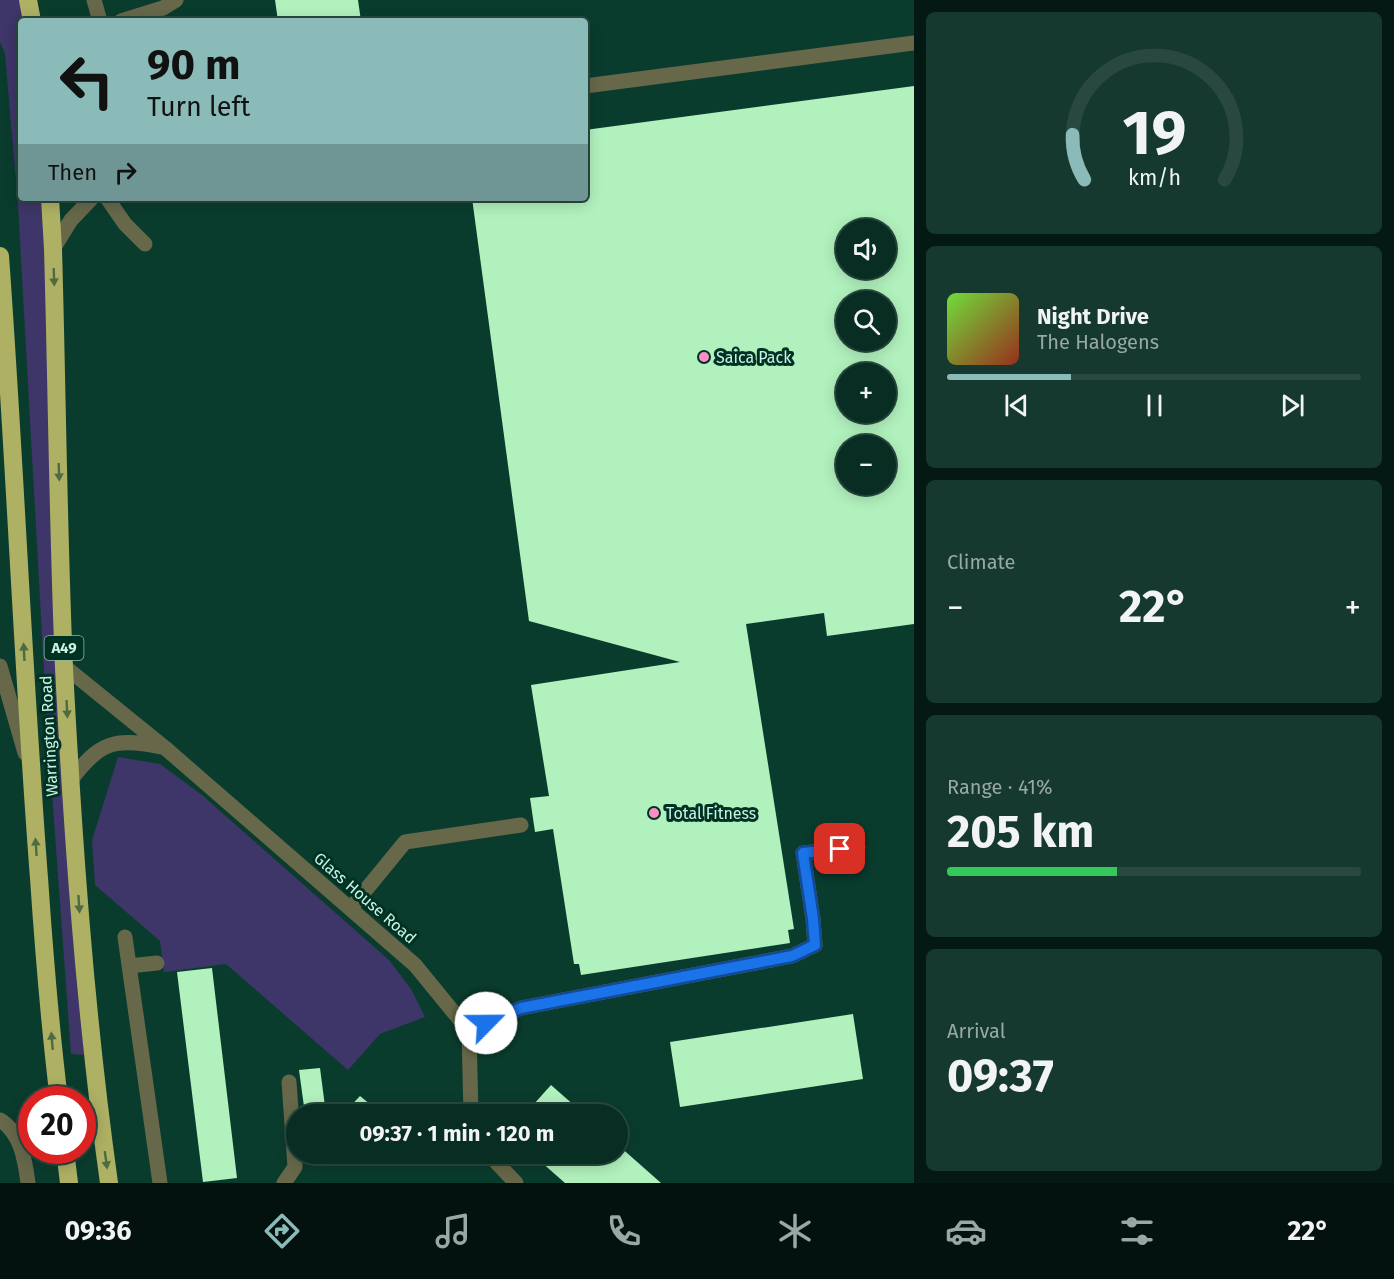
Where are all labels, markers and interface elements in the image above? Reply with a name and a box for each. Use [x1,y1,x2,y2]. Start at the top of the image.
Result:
text: 90 m [147,40,241,90]
icon: left [48,42,126,120]
text: Turn left [147,91,250,123]
text: 19 [1122,96,1186,171]
icon: right [109,156,142,189]
text: Then [48,159,97,186]
text: km/h [1127,165,1181,191]
map controls [836,219,896,495]
button: sound [836,219,896,279]
one-way arrow [49,268,59,287]
button: search [836,291,896,351]
text: Night Drive [1037,303,1149,330]
text: The Halogens [1037,330,1159,354]
place label: Saica Pack [716,348,792,367]
marker: Saica Pack [697,350,711,364]
button: + [836,363,896,423]
icon: previous [1000,389,1033,422]
icon: pause [1138,389,1171,422]
icon: next [1276,389,1309,422]
button: − [836,435,896,495]
one-way arrow [55,463,64,482]
text: Climate [947,550,1015,574]
text: 22° [1119,580,1189,634]
text: − [947,588,964,628]
text: + [1345,588,1361,628]
road number: A49 [44,636,84,660]
one-way arrow [19,643,28,662]
street label: Warrington Road [36,675,62,797]
one-way arrow [62,700,71,719]
text: Range · 41% [947,775,1053,799]
place label: Total Fitness [666,804,756,823]
text: 205 km [947,805,1094,859]
marker: Total Fitness [647,806,661,820]
pin [814,823,865,874]
icon: arrive [823,832,856,865]
one-way arrow [31,838,41,857]
street label: Glass House Road [310,848,420,948]
one-way arrow [74,894,83,913]
position arrow [454,991,518,1055]
text: Arrival [947,1019,1006,1043]
one-way arrow [47,1032,57,1051]
text: 09:37 [947,1049,1054,1103]
speed limit sign: 20 [18,1086,96,1164]
text: 09:37 · 1 min · 120 m [360,1120,554,1147]
one-way arrow [101,1151,110,1170]
icon: directions [261,1210,303,1252]
icon: music [432,1210,474,1252]
icon: phone [603,1210,645,1252]
icon: climate [774,1210,816,1252]
icon: car [945,1210,987,1252]
icon: filters [1116,1210,1158,1252]
text: 09:36 [65,1215,131,1247]
text: 22° [1287,1215,1329,1247]

